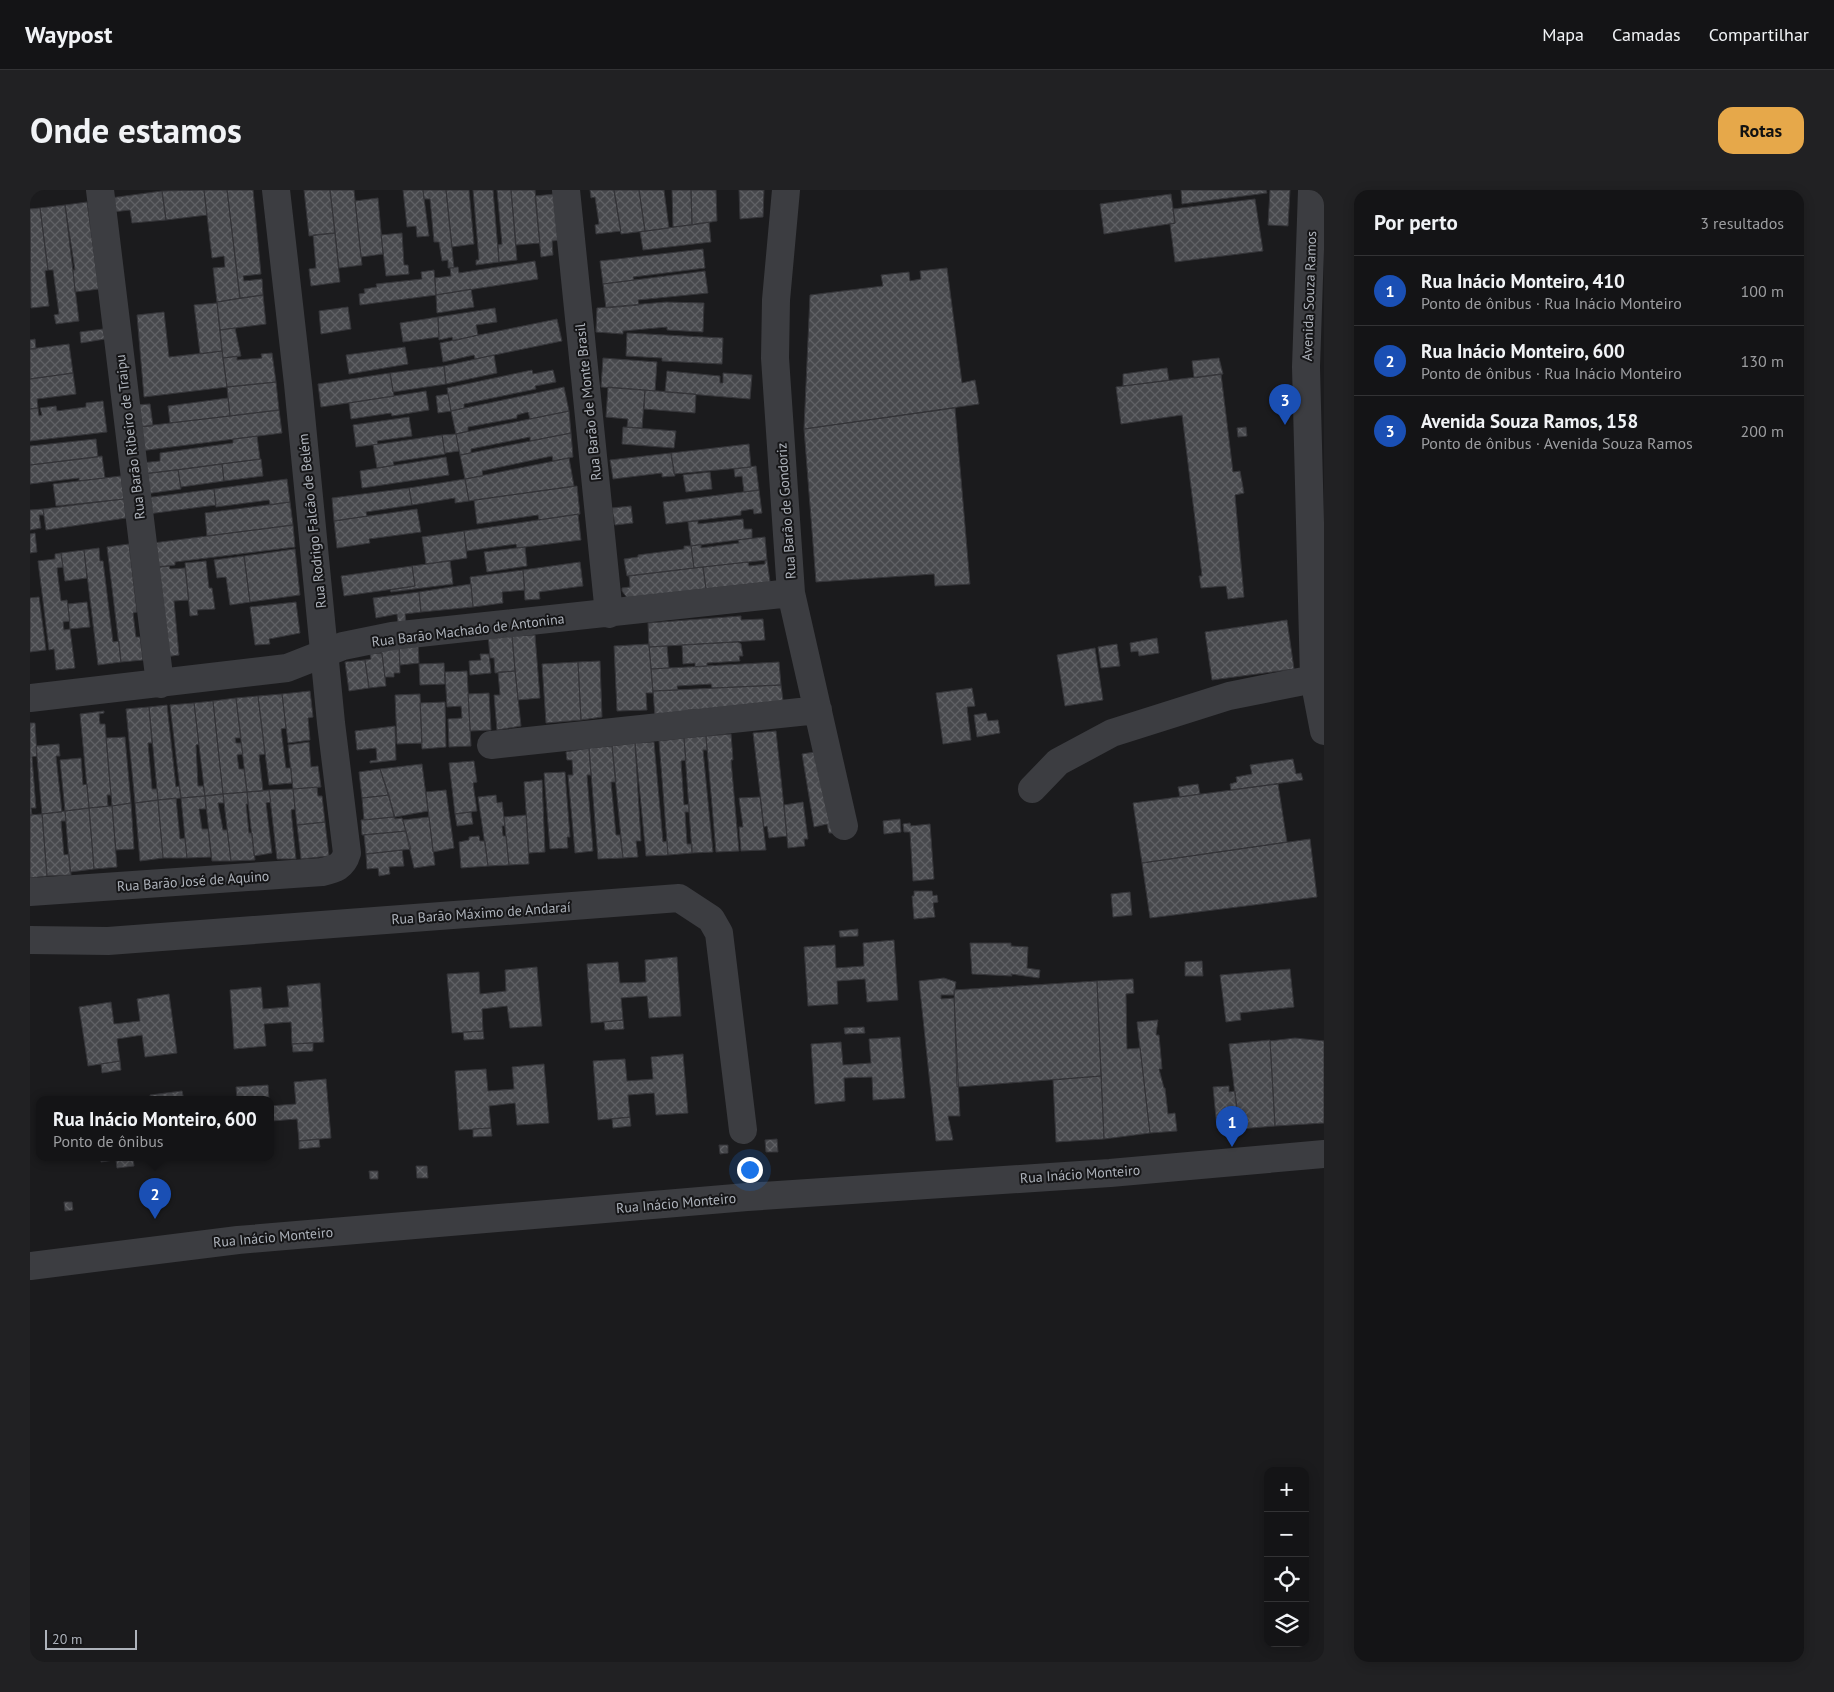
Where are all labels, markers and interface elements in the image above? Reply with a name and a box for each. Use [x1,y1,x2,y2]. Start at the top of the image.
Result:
text: Waypost [25,19,112,50]
text: Mapa [1542,23,1584,46]
text: Camadas [1612,23,1681,46]
text: Compartilhar [1709,23,1809,46]
text: Onde estamos [30,107,242,153]
button: Rotas [1718,107,1804,154]
text: Por perto [1374,209,1458,236]
text: 3 resultados [1700,213,1784,233]
street label: Avenida Souza Ramos [1298,230,1320,361]
text: Rua Inácio Monteiro, 410 [1421,269,1625,293]
text: 1 [1385,281,1395,301]
text: 100 m [1741,281,1784,301]
text: Ponto de ônibus · Rua Inácio Monteiro [1421,293,1682,313]
street label: Rua Barão de Monte Brasil [571,322,605,482]
text: Rua Inácio Monteiro, 600 [1421,339,1625,363]
text: 2 [1385,351,1395,371]
text: 130 m [1741,351,1784,371]
street label: Rua Barão Ribeiro de Traipu [111,354,149,520]
text: Ponto de ônibus · Rua Inácio Monteiro [1421,363,1682,383]
pin: 3 [1269,384,1301,425]
text: Avenida Souza Ramos, 158 [1421,409,1638,433]
text: 3 [1385,421,1395,441]
text: 200 m [1741,421,1784,441]
street label: Rua Rodrigo Falcão de Belém [294,433,330,609]
text: Ponto de ônibus · Avenida Souza Ramos [1421,433,1693,453]
street label: Rua Barão de Gondoriz [772,442,800,580]
street label: Rua Barão Machado de Antonina [371,609,565,651]
street label: Rua Barão José de Aquino [116,867,270,895]
street label: Rua Barão Máximo de Andaraí [391,898,572,928]
popup [36,1096,274,1161]
pin: 1 [1216,1106,1248,1147]
text: Rua Inácio Monteiro, 600 [53,1107,257,1131]
text: Ponto de ônibus [53,1131,164,1151]
your location [737,1157,763,1183]
street label: Rua Inácio Monteiro [1019,1161,1141,1187]
pin: 2 [139,1178,171,1219]
street label: Rua Inácio Monteiro [615,1189,737,1217]
street label: Rua Inácio Monteiro [212,1223,334,1251]
map controls [1264,1467,1309,1647]
button: + [1264,1467,1309,1512]
button: − [1264,1512,1309,1557]
button: locate [1264,1557,1309,1602]
button: layers [1264,1602,1309,1647]
scale bar [45,1627,138,1650]
text: 20 m [52,1630,82,1648]

